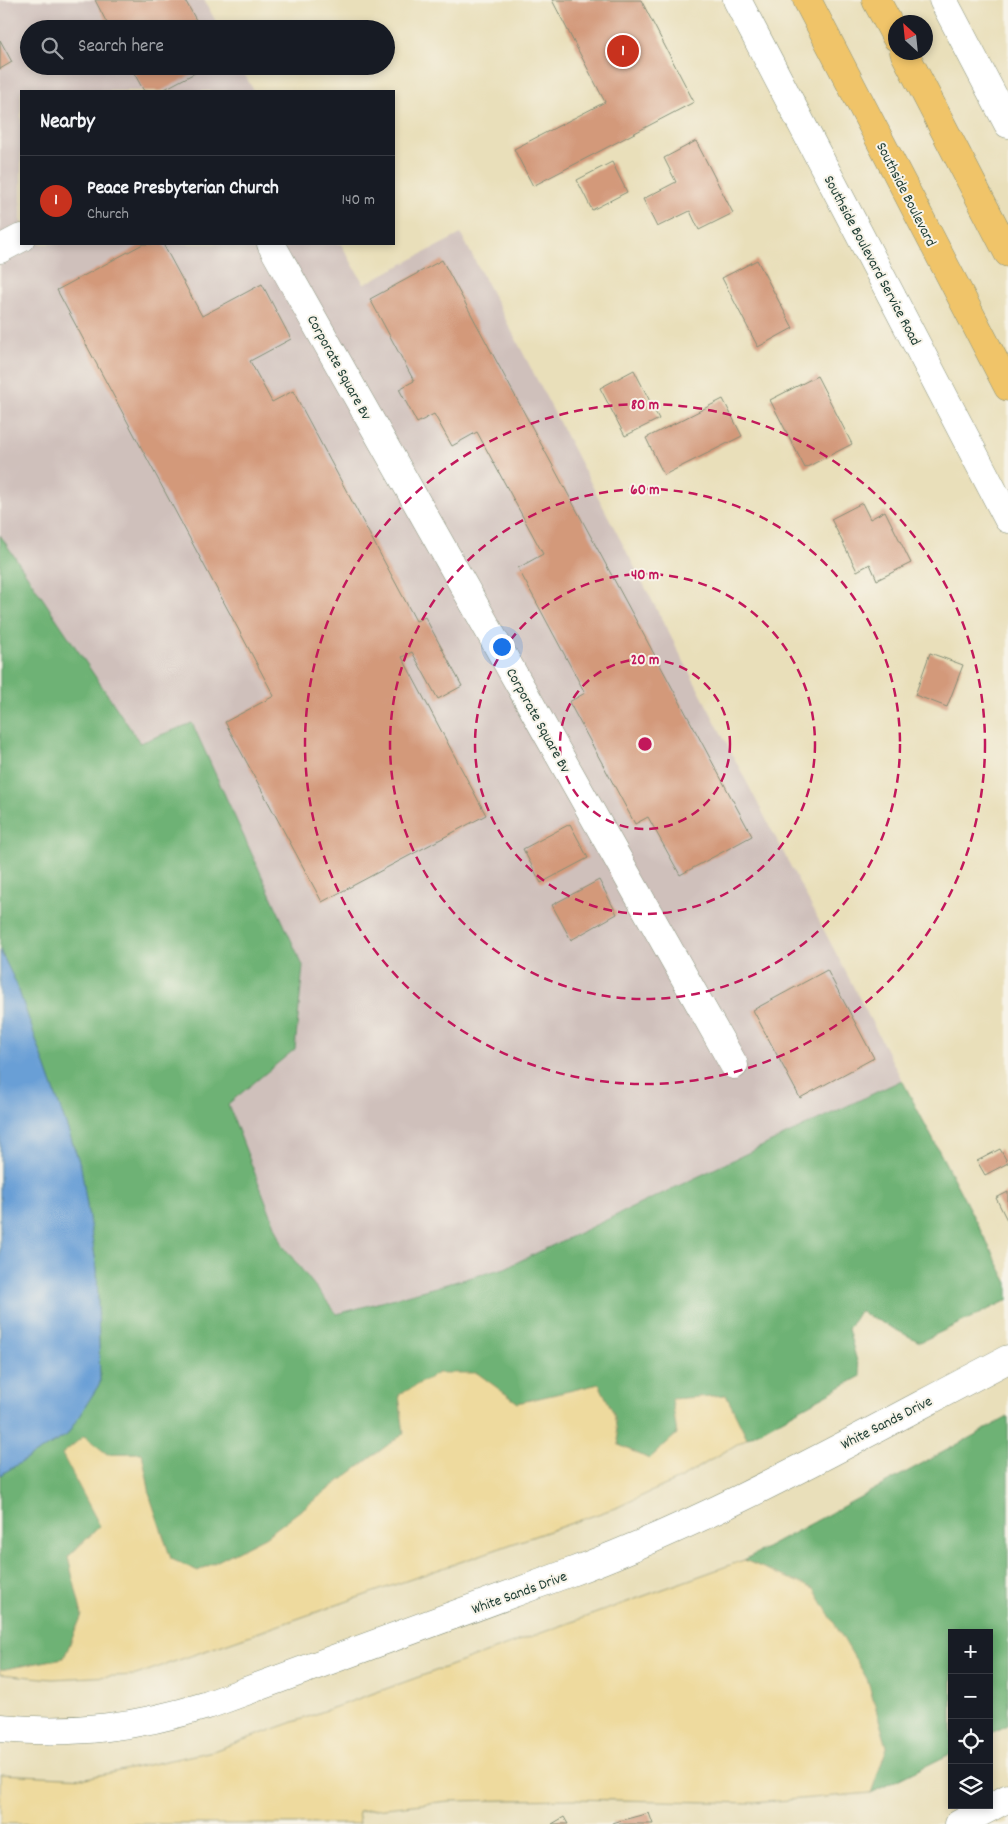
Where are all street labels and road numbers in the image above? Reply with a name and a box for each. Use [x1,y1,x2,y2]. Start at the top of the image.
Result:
street label: Southside Boulevard [869,139,941,251]
street label: Southside Boulevard Service Road [817,172,926,350]
street label: Corporate Square Bv [300,311,377,425]
street label: Corporate Square Bv [499,664,576,778]
street label: White Sands Drive [837,1391,937,1456]
street label: White Sands Drive [469,1566,571,1621]

